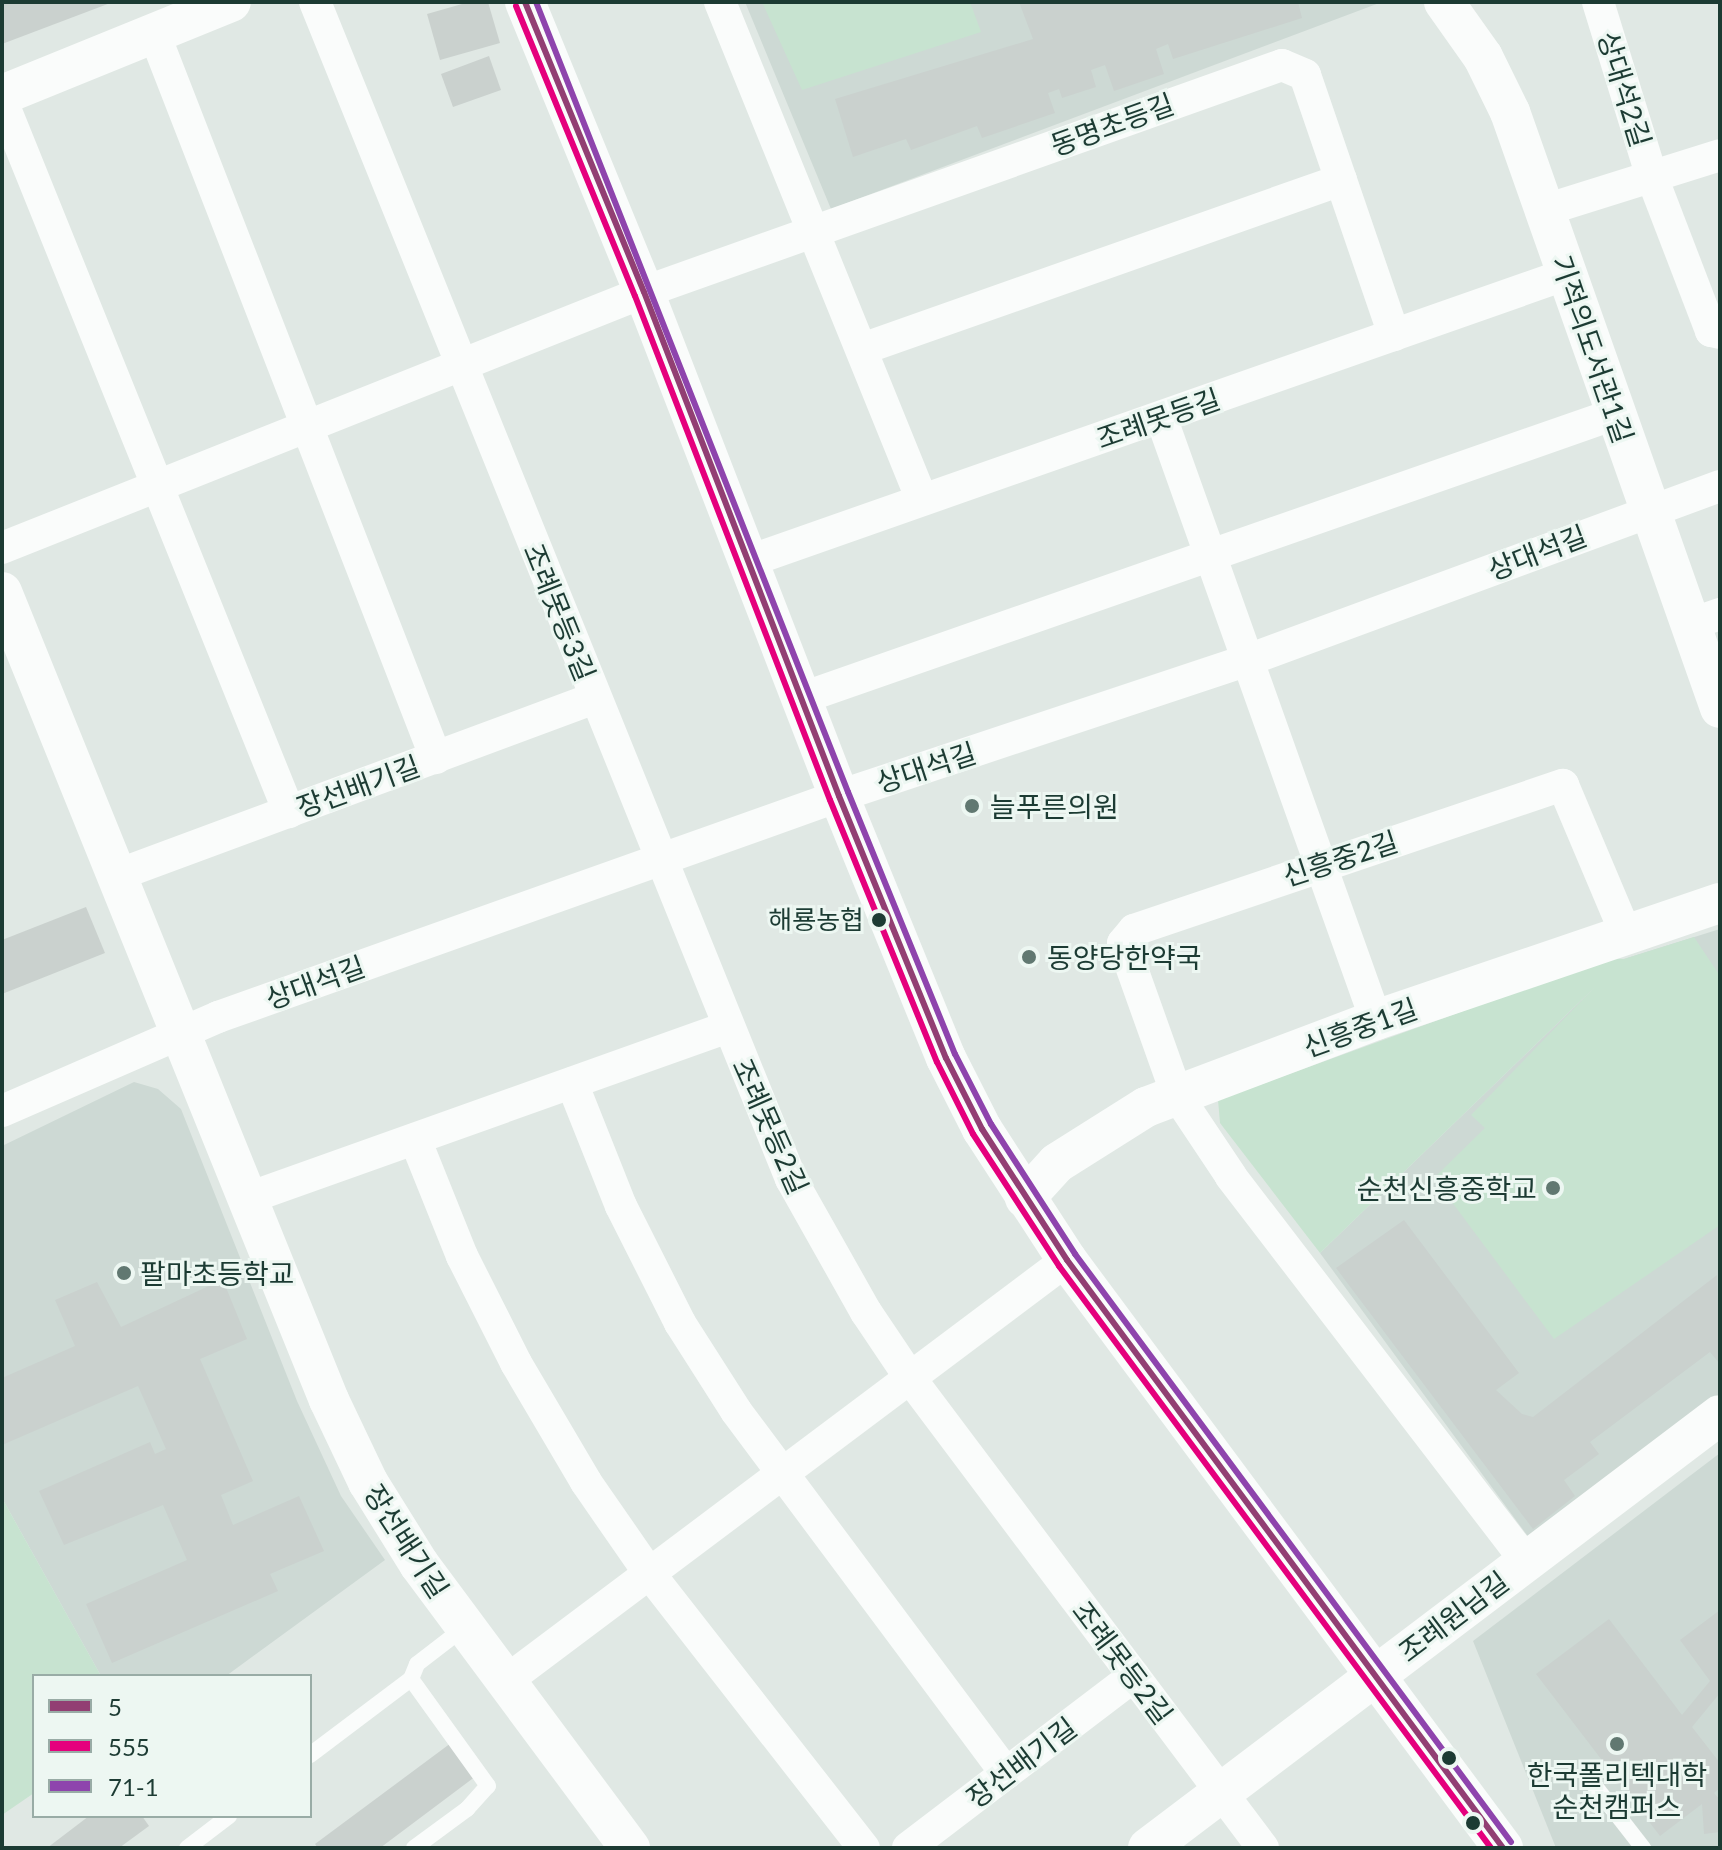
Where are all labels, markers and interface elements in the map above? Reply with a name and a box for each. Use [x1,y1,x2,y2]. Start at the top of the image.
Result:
street label: 상대석2길 [1591,27,1659,151]
street label: 동명초등길 [1046,86,1178,162]
street label: 기적의도서관1길 [1545,251,1641,447]
street label: 조례못등길 [1092,381,1224,455]
street label: 상대석길 [1483,518,1591,586]
street label: 조례못등3길 [517,538,603,686]
street label: 상대석길 [872,735,980,799]
street label: 장선배기길 [292,748,424,824]
place label: 늘푸른의원 [990,789,1119,823]
marker: 늘푸른의원 [961,795,983,817]
street label: 신흥중2길 [1278,824,1402,892]
place label: 해룡농협 [768,904,864,936]
marker: 해룡농협 [871,912,887,928]
place label: 동양당한약국 [1047,940,1202,974]
marker: 동양당한약국 [1018,946,1040,968]
street label: 상대석길 [261,949,369,1015]
street label: 신흥중1길 [1298,991,1422,1063]
street label: 조례못등2길 [726,1053,816,1199]
place label: 순천신흥중학교 [1357,1171,1537,1205]
marker: 순천신흥중학교 [1544,1179,1562,1197]
place label: 팔마초등학교 [140,1256,295,1290]
marker: 팔마초등학교 [115,1264,133,1282]
street label: 장선배기길 [358,1478,456,1604]
street label: 조례원님길 [1391,1564,1515,1668]
street label: 조례못등2길 [1066,1594,1180,1730]
legend [32,1674,312,1818]
text: 5 [108,1692,122,1721]
street label: 장선배기길 [959,1710,1083,1814]
text: 555 [108,1732,150,1761]
marker: 한국폴리텍대학 순천캠퍼스 [1608,1735,1626,1753]
unlabelled marker [1441,1750,1457,1766]
place label: 한국폴리텍대학 순천캠퍼스 [1527,1757,1707,1823]
text: 71-1 [108,1772,159,1801]
unlabelled marker [1465,1815,1481,1831]

